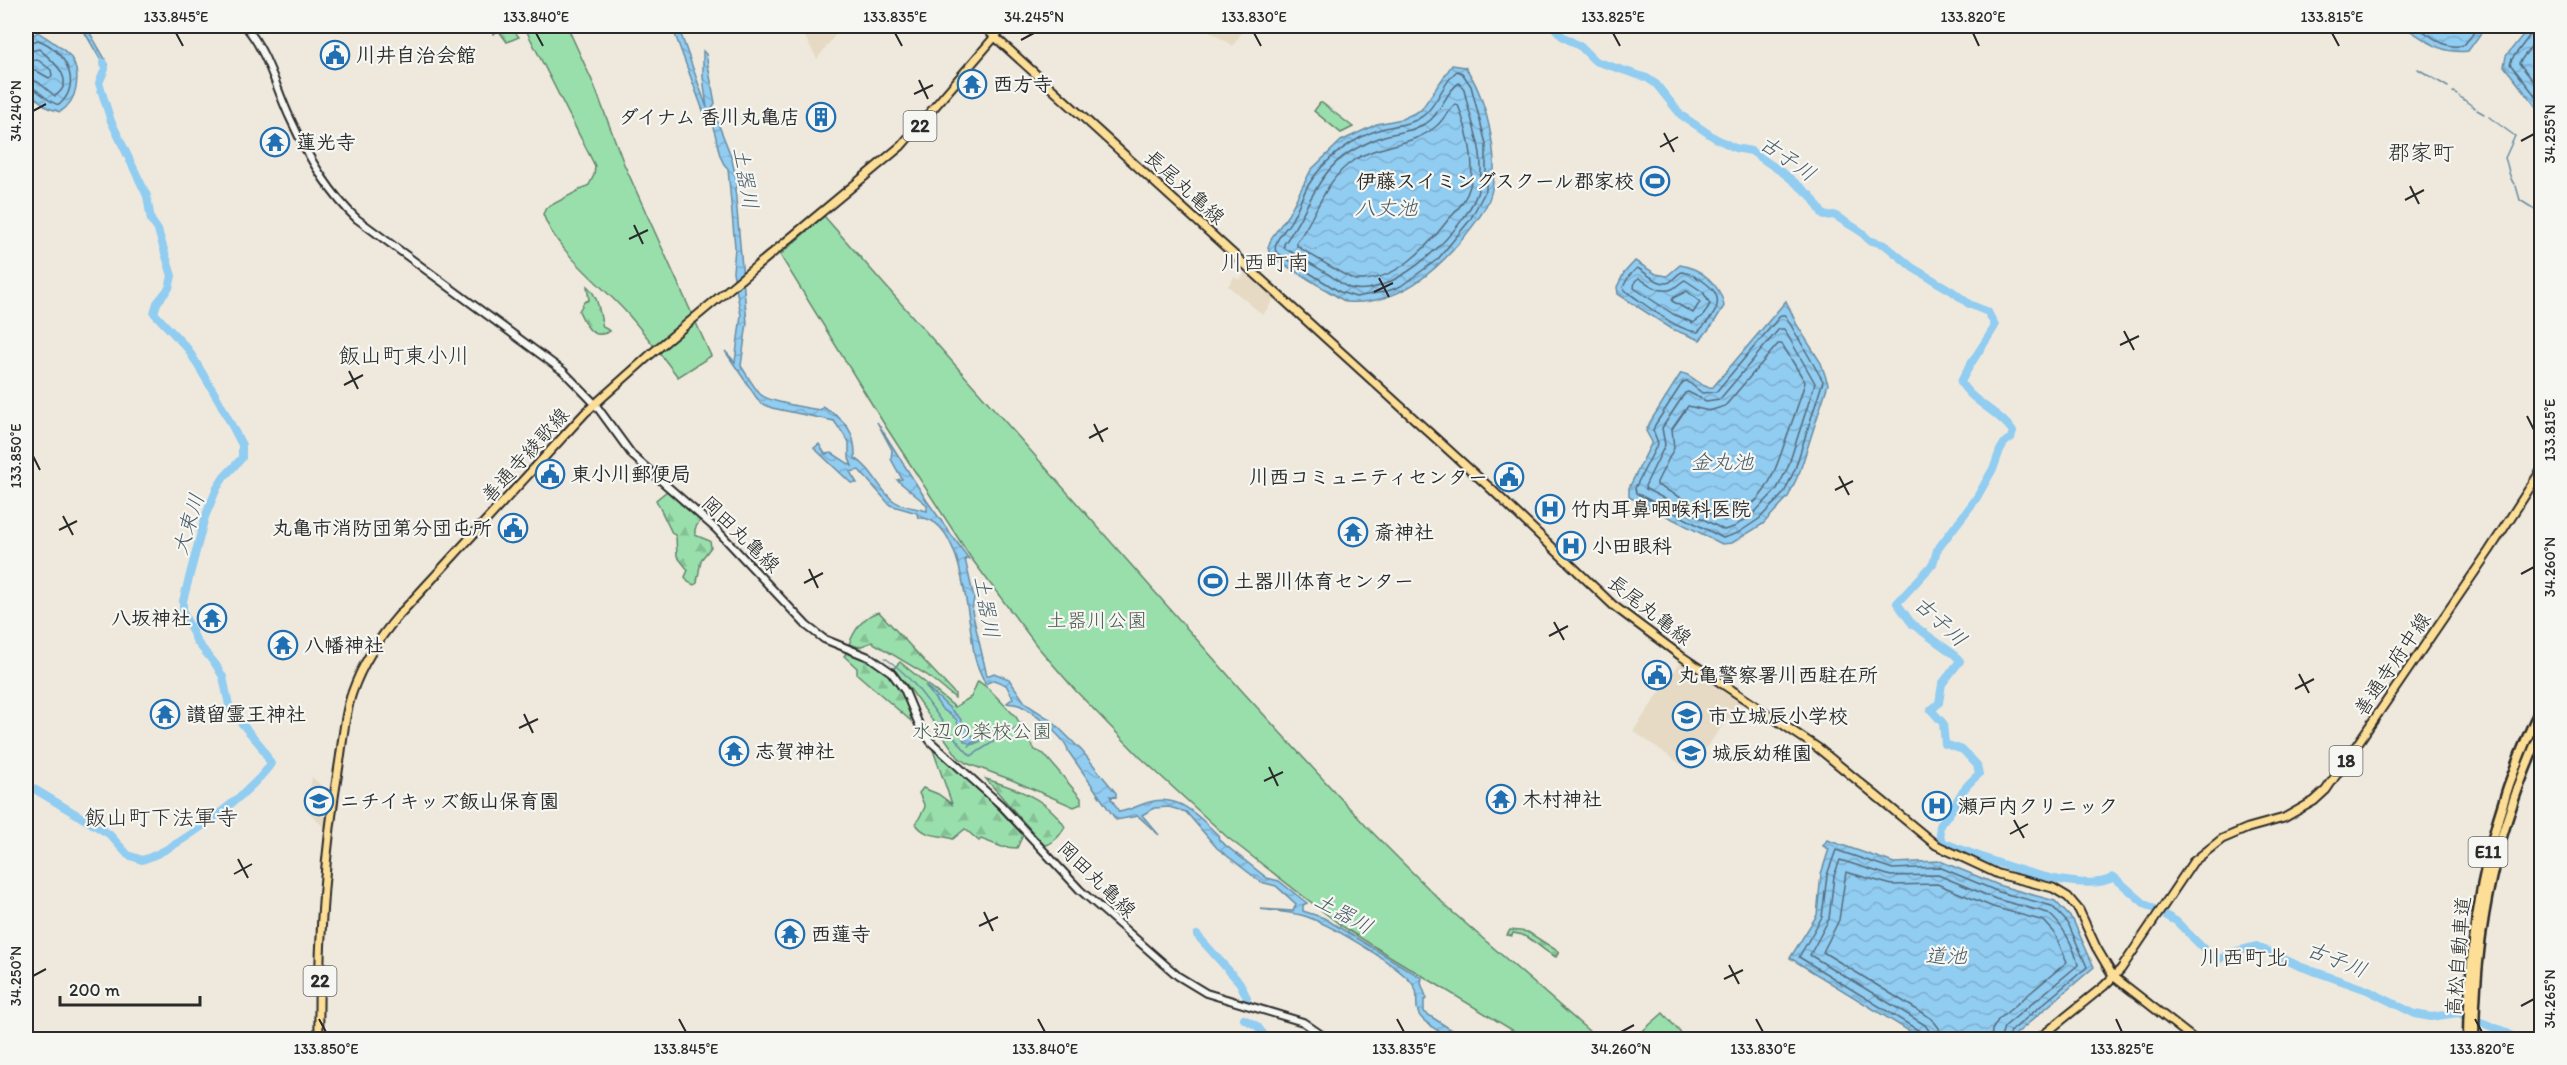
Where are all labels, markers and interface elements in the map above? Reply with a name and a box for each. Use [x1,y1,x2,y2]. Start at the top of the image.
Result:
text: 133.845°E [144,8,208,26]
text: 133.840°E [503,8,569,26]
text: 133.835°E [863,8,927,26]
text: 34.245°N [1004,8,1064,26]
text: 133.830°E [1221,8,1287,26]
text: 133.825°E [1581,8,1645,26]
text: 133.820°E [1940,8,2006,26]
text: 133.815°E [2301,8,2363,26]
public building icon: 川井自治会館 [319,39,351,71]
place label: 川井自治会館 [356,43,476,67]
temple icon: 西方寺 [956,68,988,100]
place label: 西方寺 [993,72,1053,96]
text: 34.240°N [7,80,25,142]
building icon: ダイナム 香川丸亀店 [805,101,837,133]
text: 34.255°N [2541,104,2559,164]
place label: ダイナム 香川丸亀店 [619,105,800,129]
road number: 22 [904,111,936,141]
temple icon: 蓮光寺 [259,126,291,158]
place label: 蓮光寺 [296,130,356,154]
water label: 古子川 [1755,130,1821,186]
district label: 郡家町 [2388,139,2454,166]
water label: 土器川 [728,145,764,211]
street label: 長尾丸亀線 [1140,145,1230,229]
sports icon: 伊藤スイミングスクール郡家校 [1639,165,1671,197]
place label: 伊藤スイミングスクール郡家校 [1356,169,1634,193]
water label: 八丈池 [1355,195,1418,220]
district label: 川西町南 [1221,249,1309,276]
district label: 飯山町東小川 [338,342,470,369]
text: 133.815°E [2541,399,2559,461]
street label: 善通寺綾歌線 [476,402,574,508]
text: 133.850°E [7,423,25,489]
water label: 金丸池 [1691,449,1754,474]
public building icon: 東小川郵便局 [534,458,566,490]
public building icon: 川西コミュニティセンター [1493,461,1525,493]
place label: 東小川郵便局 [571,462,691,486]
place label: 川西コミュニティセンター [1249,465,1488,489]
water label: 大束川 [167,490,209,558]
street label: 岡田丸亀線 [697,491,785,577]
hospital icon: 竹内耳鼻咽喉科医院 [1534,493,1566,525]
place label: 竹内耳鼻咽喉科医院 [1571,497,1751,521]
public building icon: 丸亀市消防団第分団屯所 [497,512,529,544]
place label: 丸亀市消防団第分団屯所 [272,516,492,540]
temple icon: 斎神社 [1337,516,1369,548]
place label: 斎神社 [1374,520,1434,544]
hospital icon: 小田眼科 [1555,530,1587,562]
place label: 小田眼科 [1592,534,1672,558]
text: 34.260°N [2541,537,2559,597]
sports icon: 土器川体育センター [1197,565,1229,597]
place label: 土器川体育センター [1234,569,1414,593]
street label: 長尾丸亀線 [1603,570,1697,650]
water label: 土器川 [969,574,1005,640]
water label: 古子川 [1909,590,1973,652]
temple icon: 八坂神社 [196,602,228,634]
place label: 八坂神社 [111,606,191,630]
park label: 土器川公園 [1047,608,1147,632]
street label: 善通寺府中線 [2348,608,2436,720]
temple icon: 八幡神社 [267,629,299,661]
place label: 八幡神社 [304,633,384,657]
public building icon: 丸亀警察署川西駐在所 [1641,659,1673,691]
place label: 丸亀警察署川西駐在所 [1678,663,1878,687]
temple icon: 讃留霊王神社 [149,698,181,730]
school or university icon: 市立城辰小学校 [1671,700,1703,732]
place label: 讃留霊王神社 [186,702,306,726]
place label: 市立城辰小学校 [1708,704,1848,728]
park label: 水辺の楽校公園 [912,719,1052,743]
temple icon: 志賀神社 [718,735,750,767]
school or university icon: 城辰幼稚園 [1675,737,1707,769]
place label: 志賀神社 [755,739,835,763]
place label: 城辰幼稚園 [1712,741,1812,765]
road number: 18 [2330,746,2362,776]
temple icon: 木村神社 [1485,783,1517,815]
school or university icon: ニチイキッズ飯山保育園 [303,785,335,817]
place label: 木村神社 [1522,787,1602,811]
place label: ニチイキッズ飯山保育園 [340,789,559,813]
hospital icon: 瀬戸内クリニック [1921,790,1953,822]
place label: 瀬戸内クリニック [1958,794,2118,818]
district label: 飯山町下法軍寺 [84,804,238,831]
street label: 岡田丸亀線 [1053,836,1141,922]
road number: E11 [2468,837,2508,867]
water label: 土器川 [1310,887,1378,939]
street label: 高松自動車道 [2441,895,2475,1017]
temple icon: 西蓮寺 [774,918,806,950]
place label: 西蓮寺 [811,922,871,946]
water label: 古子川 [2303,936,2371,982]
water label: 道池 [1925,943,1968,968]
district label: 川西町北 [2200,944,2288,971]
text: 34.250°N [7,946,25,1006]
road number: 22 [304,966,336,996]
scale bar [60,969,200,1007]
text: 34.265°N [2541,969,2559,1029]
text: 200 m [69,979,120,1001]
text: 133.850°E [293,1040,359,1058]
text: 133.845°E [654,1040,718,1058]
text: 133.840°E [1012,1040,1078,1058]
text: 133.835°E [1372,1040,1436,1058]
text: 34.260°N [1591,1040,1651,1058]
text: 133.830°E [1730,1040,1796,1058]
text: 133.825°E [2090,1040,2154,1058]
text: 133.820°E [2449,1040,2515,1058]

